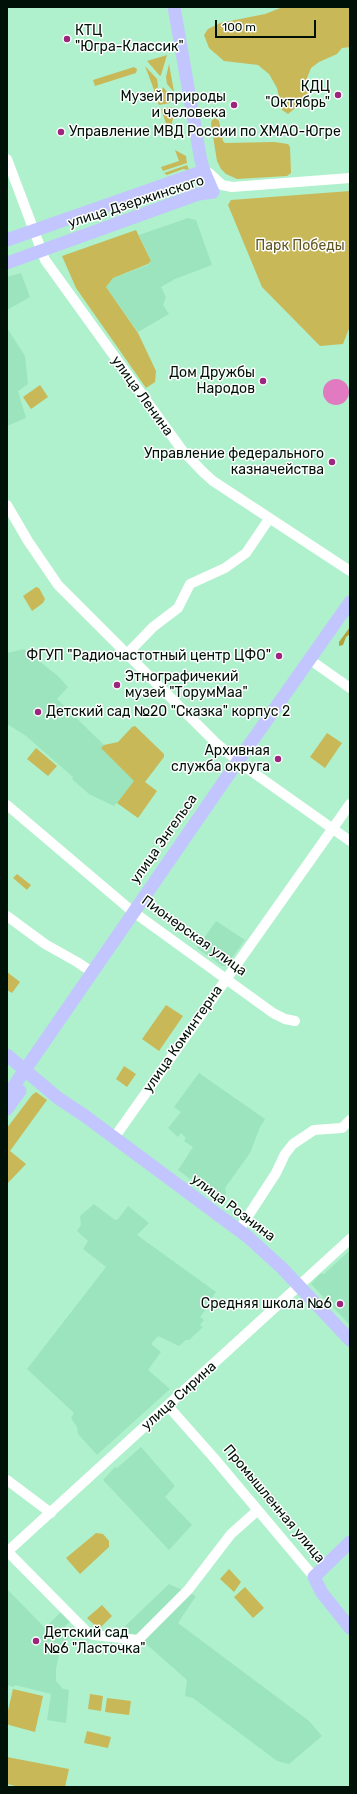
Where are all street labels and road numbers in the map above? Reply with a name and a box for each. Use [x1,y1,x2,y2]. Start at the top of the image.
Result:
street label: улица Дзержинского [66,172,206,232]
street label: улица Ленина [107,353,177,439]
street label: улица Энгельса [127,791,201,887]
street label: Пионерская улица [138,892,250,980]
street label: улица Коминтерна [140,982,226,1096]
street label: улица Рознина [188,1171,278,1245]
street label: улица Сирина [138,1358,220,1434]
street label: Промышленная улица [220,1442,328,1566]

